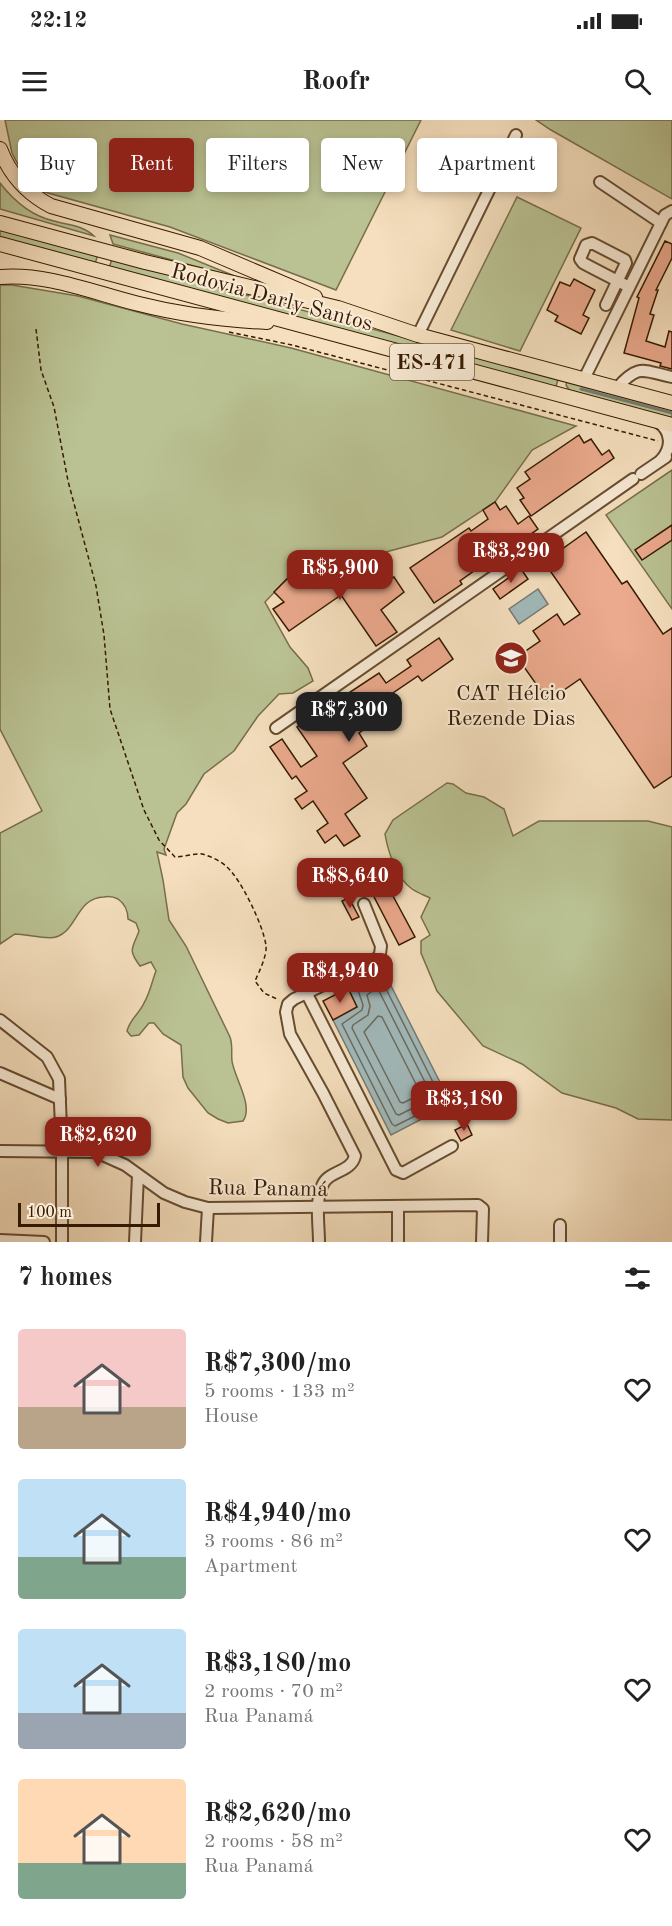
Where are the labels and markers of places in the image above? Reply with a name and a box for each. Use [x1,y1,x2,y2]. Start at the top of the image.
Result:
pin: R$3,290 [456,533,566,584]
pin: R$5,900 [285,550,395,601]
school or university icon: CAT Hélcio Rezende Dias [493,640,529,676]
place label: CAT Hélcio Rezende Dias [447,683,575,730]
pin: R$7,300 [294,692,404,743]
pin: R$8,640 [295,858,405,909]
pin: R$4,940 [285,953,395,1004]
pin: R$3,180 [409,1081,519,1132]
pin: R$2,620 [43,1117,153,1168]

